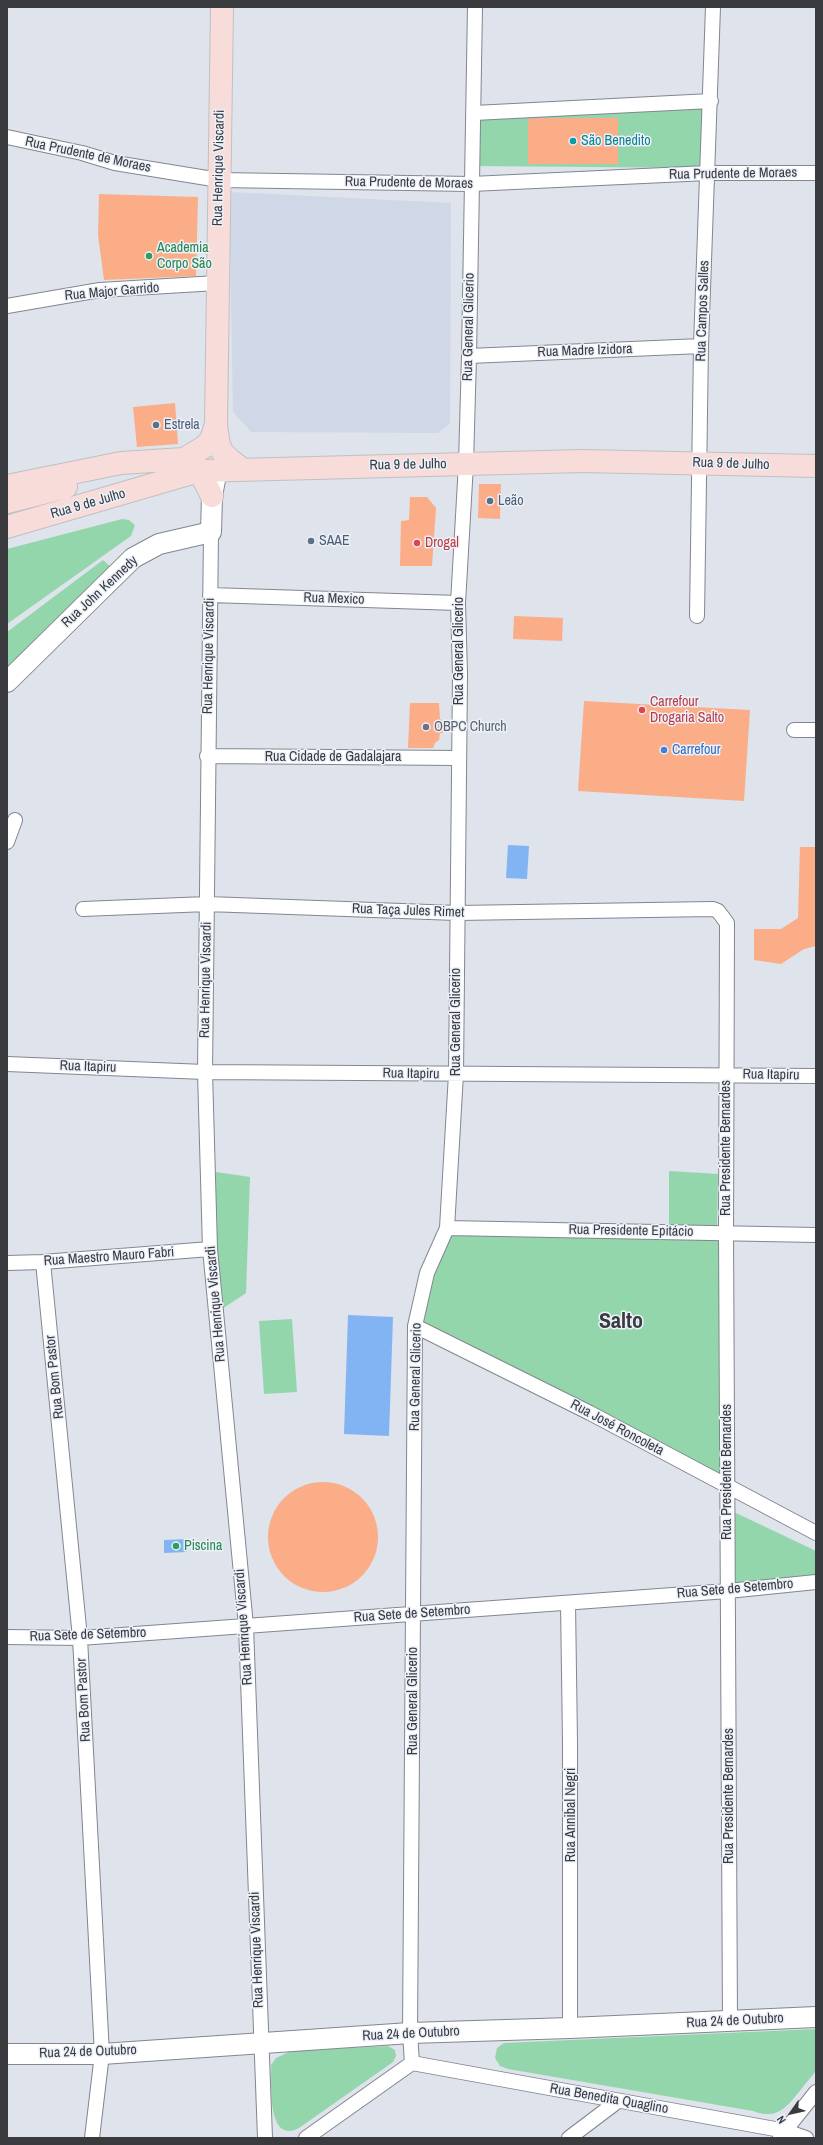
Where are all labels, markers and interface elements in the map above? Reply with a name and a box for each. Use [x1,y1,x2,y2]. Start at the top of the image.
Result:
street label: Rua Henrique Viscardi [210,110,228,226]
street label: Rua Prudente de Moraes [24,133,152,177]
place label: São Benedito [581,133,651,149]
marker: São Benedito [568,136,578,146]
street label: Rua Prudente de Moraes [669,164,797,184]
street label: Rua Prudente de Moraes [345,173,473,193]
place label: Academia Corpo São [157,240,212,272]
marker: Academia Corpo São [144,251,154,261]
street label: Rua Campos Salles [693,260,713,362]
street label: Rua General Glicerio [460,273,478,381]
street label: Rua Major Garrido [64,279,160,305]
street label: Rua Madre Izidora [537,341,633,361]
place label: Estrela [164,417,200,433]
marker: Estrela [151,420,161,430]
street label: Rua 9 de Julho [692,454,770,474]
street label: Rua 9 de Julho [369,456,447,474]
street label: Rua 9 de Julho [49,485,127,523]
place label: Leão [498,493,524,509]
marker: Leão [485,496,495,506]
place label: SAAE [319,533,350,549]
place label: Drogal [425,535,459,551]
marker: SAAE [306,536,316,546]
marker: Drogal [412,538,422,548]
street label: Rua John Kennedy [59,553,141,631]
street label: Rua Mexico [303,590,365,608]
street label: Rua General Glicerio [451,597,467,705]
street label: Rua Henrique Viscardi [200,598,218,714]
place label: Carrefour Drogaria Salto [650,694,724,726]
marker: Carrefour Drogaria Salto [637,705,647,715]
place label: OBPC Church [434,719,507,735]
marker: OBPC Church [421,722,431,732]
place label: Carrefour [672,742,720,758]
marker: Carrefour [659,745,669,755]
street label: Rua Cidade de Gadalajara [265,749,401,765]
street label: Rua Taça Jules Rimet [351,901,465,921]
street label: Rua Henrique Viscardi [197,922,215,1038]
street label: Rua General Glicerio [448,968,464,1076]
street label: Rua Itapiru [59,1058,117,1076]
street label: Rua Itapiru [382,1065,440,1083]
street label: Rua Itapiru [742,1066,800,1084]
street label: Rua Presidente Bernardes [718,1080,734,1216]
street label: Rua Presidente Epitácio [568,1222,694,1240]
street label: Rua Maestro Mauro Fabri [43,1244,175,1270]
street label: Rua Henrique Viscardi [203,1245,229,1363]
district label: Salto [599,1309,643,1335]
street label: Rua General Glicerio [407,1323,425,1431]
street label: Rua Bom Pastor [42,1334,68,1420]
street label: Rua José Roncoleta [567,1396,667,1460]
street label: Rua Presidente Bernardes [719,1404,735,1540]
place label: Piscina [184,1538,222,1554]
marker: Piscina [171,1541,181,1551]
street label: Rua Henrique Viscardi [232,1568,256,1686]
street label: Rua Sete de Setembro [676,1576,794,1602]
street label: Rua Sete de Setembro [353,1602,471,1626]
street label: Rua Sete de Setembro [29,1625,147,1645]
street label: Rua General Glicerio [405,1647,421,1755]
street label: Rua Bom Pastor [73,1658,95,1742]
street label: Rua Presidente Bernardes [721,1728,737,1864]
street label: Rua Annibal Negri [563,1768,579,1862]
street label: Rua Henrique Viscardi [247,1891,267,2009]
street label: Rua 24 de Outubro [686,2010,784,2032]
street label: Rua 24 de Outubro [362,2023,460,2045]
street label: Rua 24 de Outubro [39,2042,137,2062]
street label: Rua Benedita Quaglino [548,2080,670,2118]
north arrow [771,2093,811,2133]
text: N [773,2113,789,2126]

